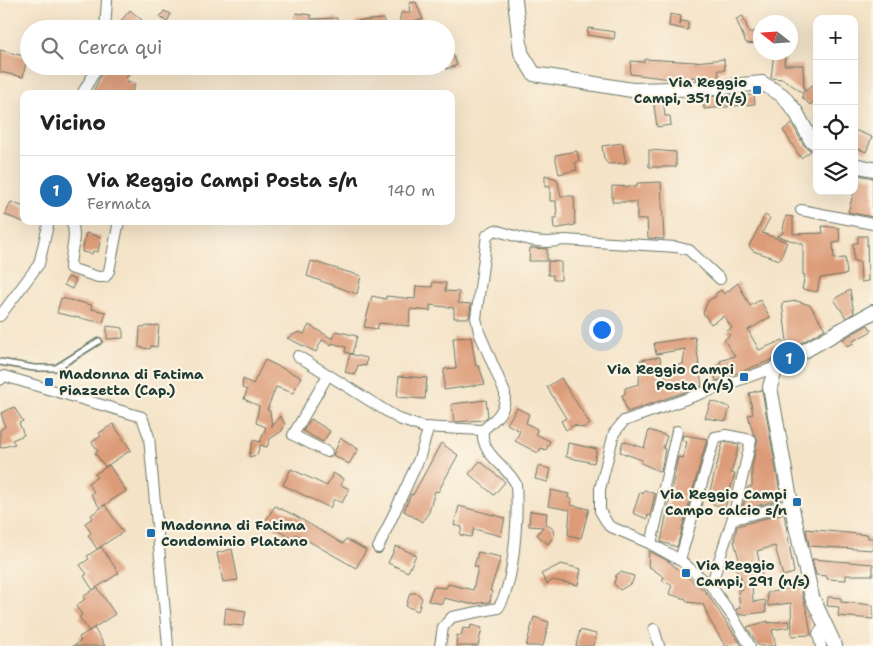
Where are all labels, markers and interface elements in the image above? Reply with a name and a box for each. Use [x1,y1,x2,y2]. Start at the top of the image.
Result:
north arrow [753,15,798,60]
map controls [813,15,858,195]
button: + [813,15,858,60]
search box [20,20,455,75]
icon: search [38,34,66,62]
text: Cerca qui [78,35,162,60]
button: − [813,60,858,105]
place label: Via Reggio Campi, 351 (n/s) [634,73,747,107]
marker: Via Reggio Campi, 351 (n/s) [751,84,763,96]
button: locate [813,105,858,150]
text: Vicino [40,109,106,137]
button: layers [813,150,858,195]
text: Via Reggio Campi Posta s/n [87,168,358,193]
text: 1 [52,180,60,201]
text: 140 m [388,180,435,201]
text: Fermata [87,193,151,214]
your location [589,317,615,343]
pin: 1 [773,339,805,377]
place label: Via Reggio Campi Posta (n/s) [607,360,734,394]
place label: Madonna di Fatima Piazzetta (Cap.) [59,365,204,399]
marker: Via Reggio Campi Posta (n/s) [738,371,750,383]
marker: Madonna di Fatima Piazzetta (Cap.) [43,376,55,388]
place label: Via Reggio Campi Campo calcio s/n [660,485,787,519]
marker: Via Reggio Campi Campo calcio s/n [791,496,803,508]
place label: Madonna di Fatima Condominio Platano [161,516,308,550]
marker: Madonna di Fatima Condominio Platano [145,527,157,539]
place label: Via Reggio Campi, 291 (n/s) [696,556,810,590]
marker: Via Reggio Campi, 291 (n/s) [680,567,692,579]

